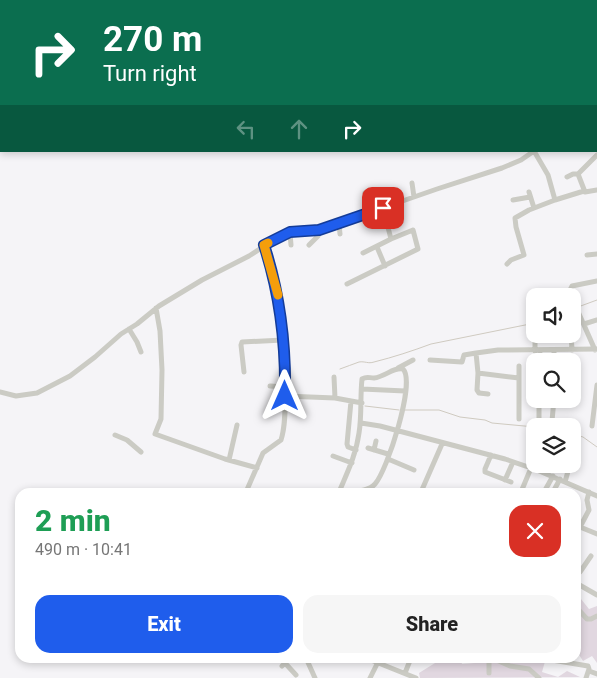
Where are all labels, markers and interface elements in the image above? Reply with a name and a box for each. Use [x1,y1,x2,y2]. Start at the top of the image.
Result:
text: 270 m [103,19,202,60]
icon: right [20,20,85,85]
text: Turn right [103,61,197,86]
icon: left [232,115,260,143]
icon: ahead [285,115,313,143]
icon: right [338,115,366,143]
pin [362,187,404,229]
icon: arrive [369,194,397,222]
map controls [526,288,581,473]
button: sound [526,288,581,343]
button: search [526,353,581,408]
position arrow [258,369,310,421]
button: layers [526,418,581,473]
text: 2 min [35,503,111,538]
button: close [509,505,561,557]
text: 490 m · 10:41 [35,540,132,559]
button: Exit [35,595,293,653]
button: Share [303,595,561,653]

